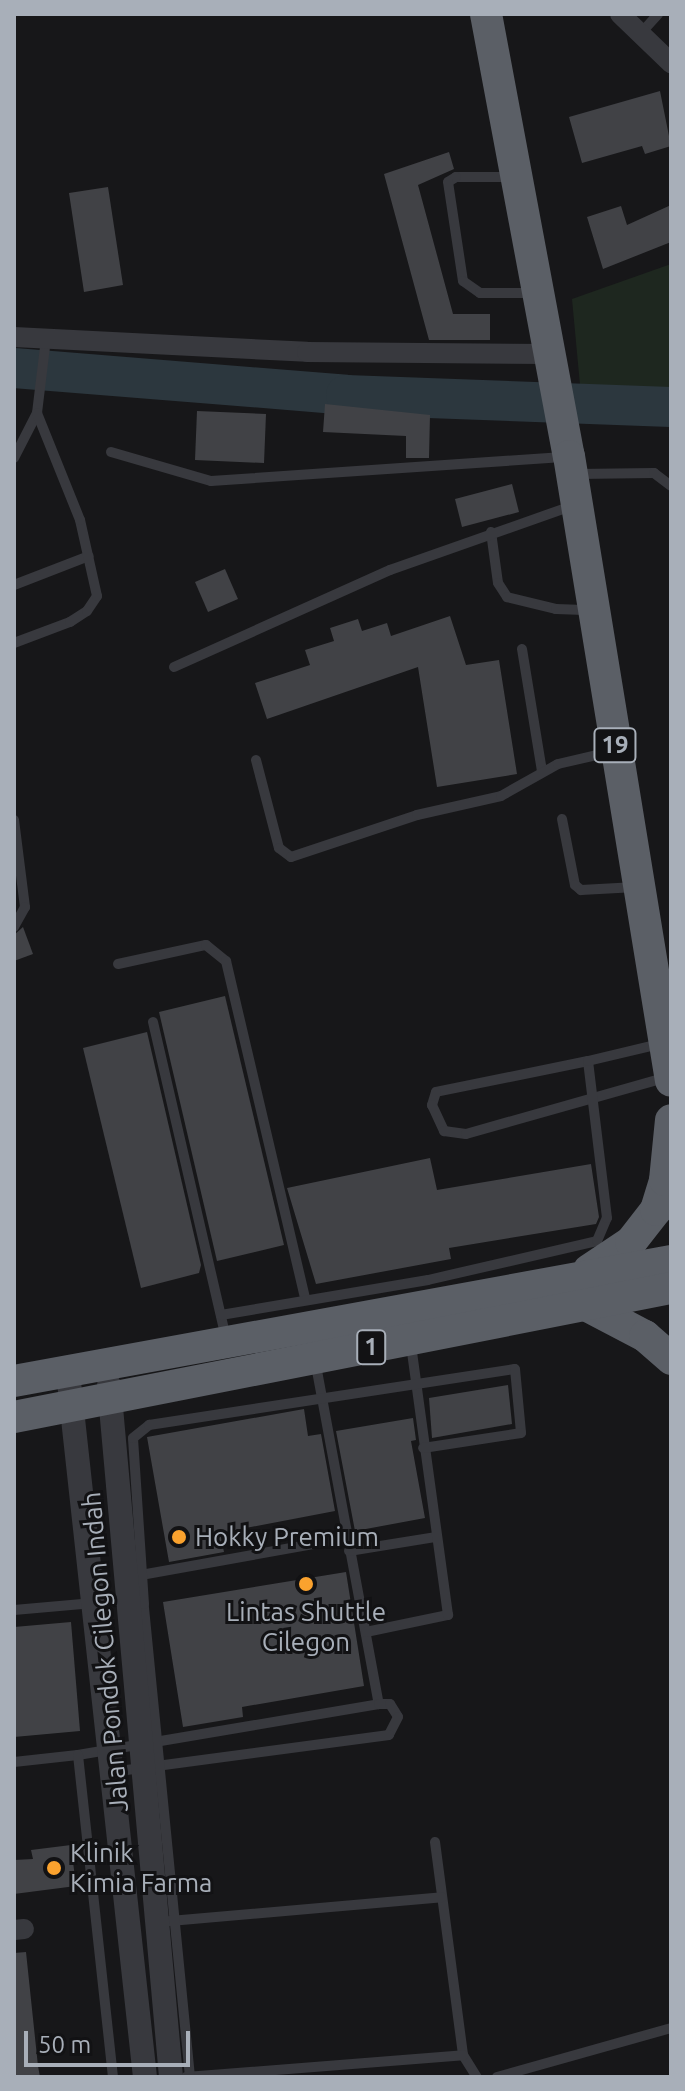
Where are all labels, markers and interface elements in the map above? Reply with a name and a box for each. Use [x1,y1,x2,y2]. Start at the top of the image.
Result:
road number: 19 [593,725,637,765]
road number: 1 [355,1327,387,1367]
street label: Jalan Pondok Cilegon Indah [75,1491,135,1813]
place label: Hokky Premium [195,1521,379,1553]
marker: Hokky Premium [170,1528,188,1546]
marker: Lintas Shuttle Cilegon [297,1575,315,1593]
place label: Lintas Shuttle Cilegon [226,1596,386,1658]
place label: Klinik Kimia Farma [70,1837,212,1898]
marker: Klinik Kimia Farma [45,1859,63,1877]
scale bar [28,2015,194,2065]
text: 50 m [38,2031,91,2058]

